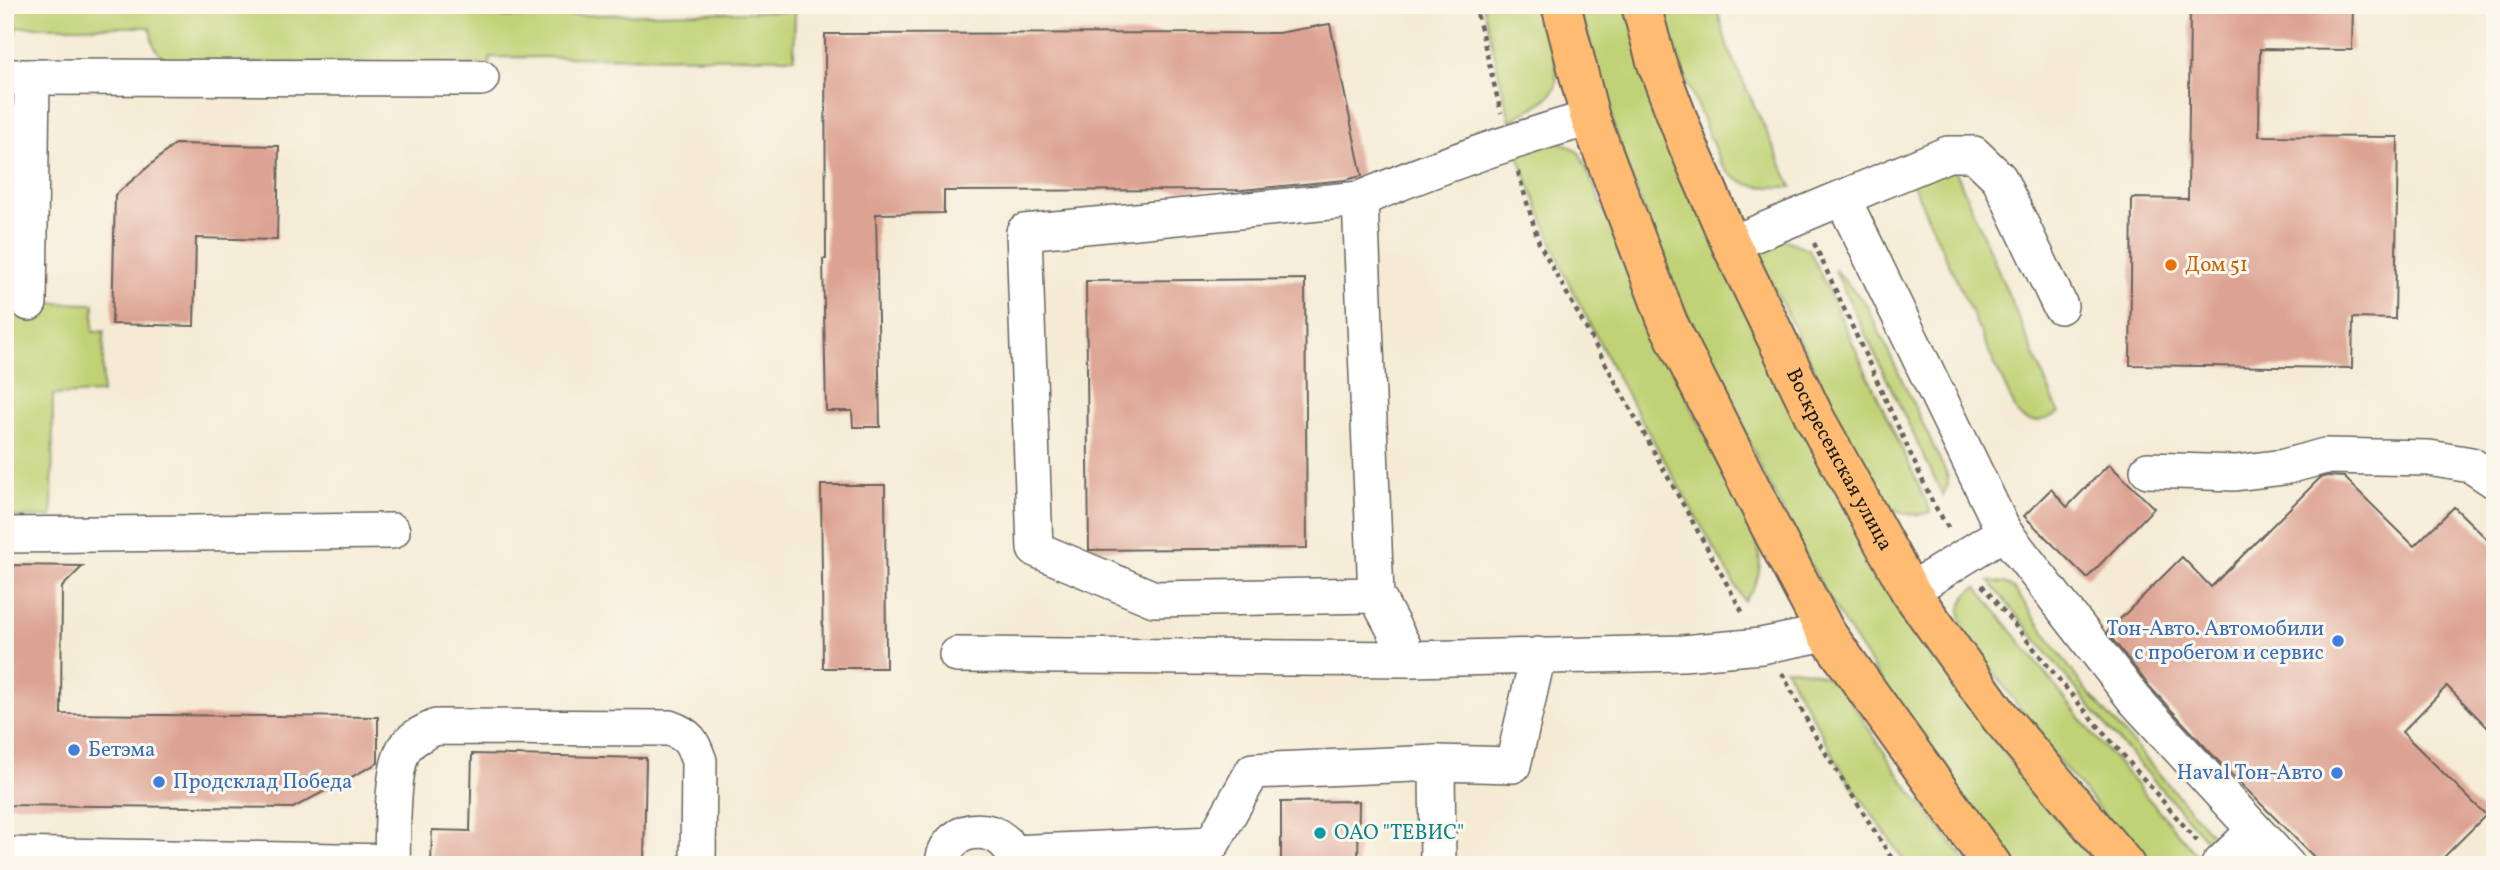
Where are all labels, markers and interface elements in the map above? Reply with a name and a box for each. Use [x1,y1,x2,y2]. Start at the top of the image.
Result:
place label: Дом 51 [2185,251,2248,280]
marker: Дом 51 [2163,257,2179,273]
street label: Воскресенская улица [1779,363,1900,556]
place label: Тон-Авто. Автомобили с пробегом и сервис [2107,615,2324,668]
marker: Тон-Авто. Автомобили с пробегом и сервис [2330,633,2346,649]
place label: Бетэма [88,736,155,765]
marker: Бетэма [66,742,82,758]
place label: Haval Тон-Авто [2177,759,2323,788]
marker: Haval Тон-Авто [2329,765,2345,781]
place label: Продсклад Победа [173,768,352,797]
marker: Продсклад Победа [151,774,167,790]
place label: ОАО "ТЕВИС" [1334,819,1464,848]
marker: ОАО "ТЕВИС" [1312,825,1328,841]

